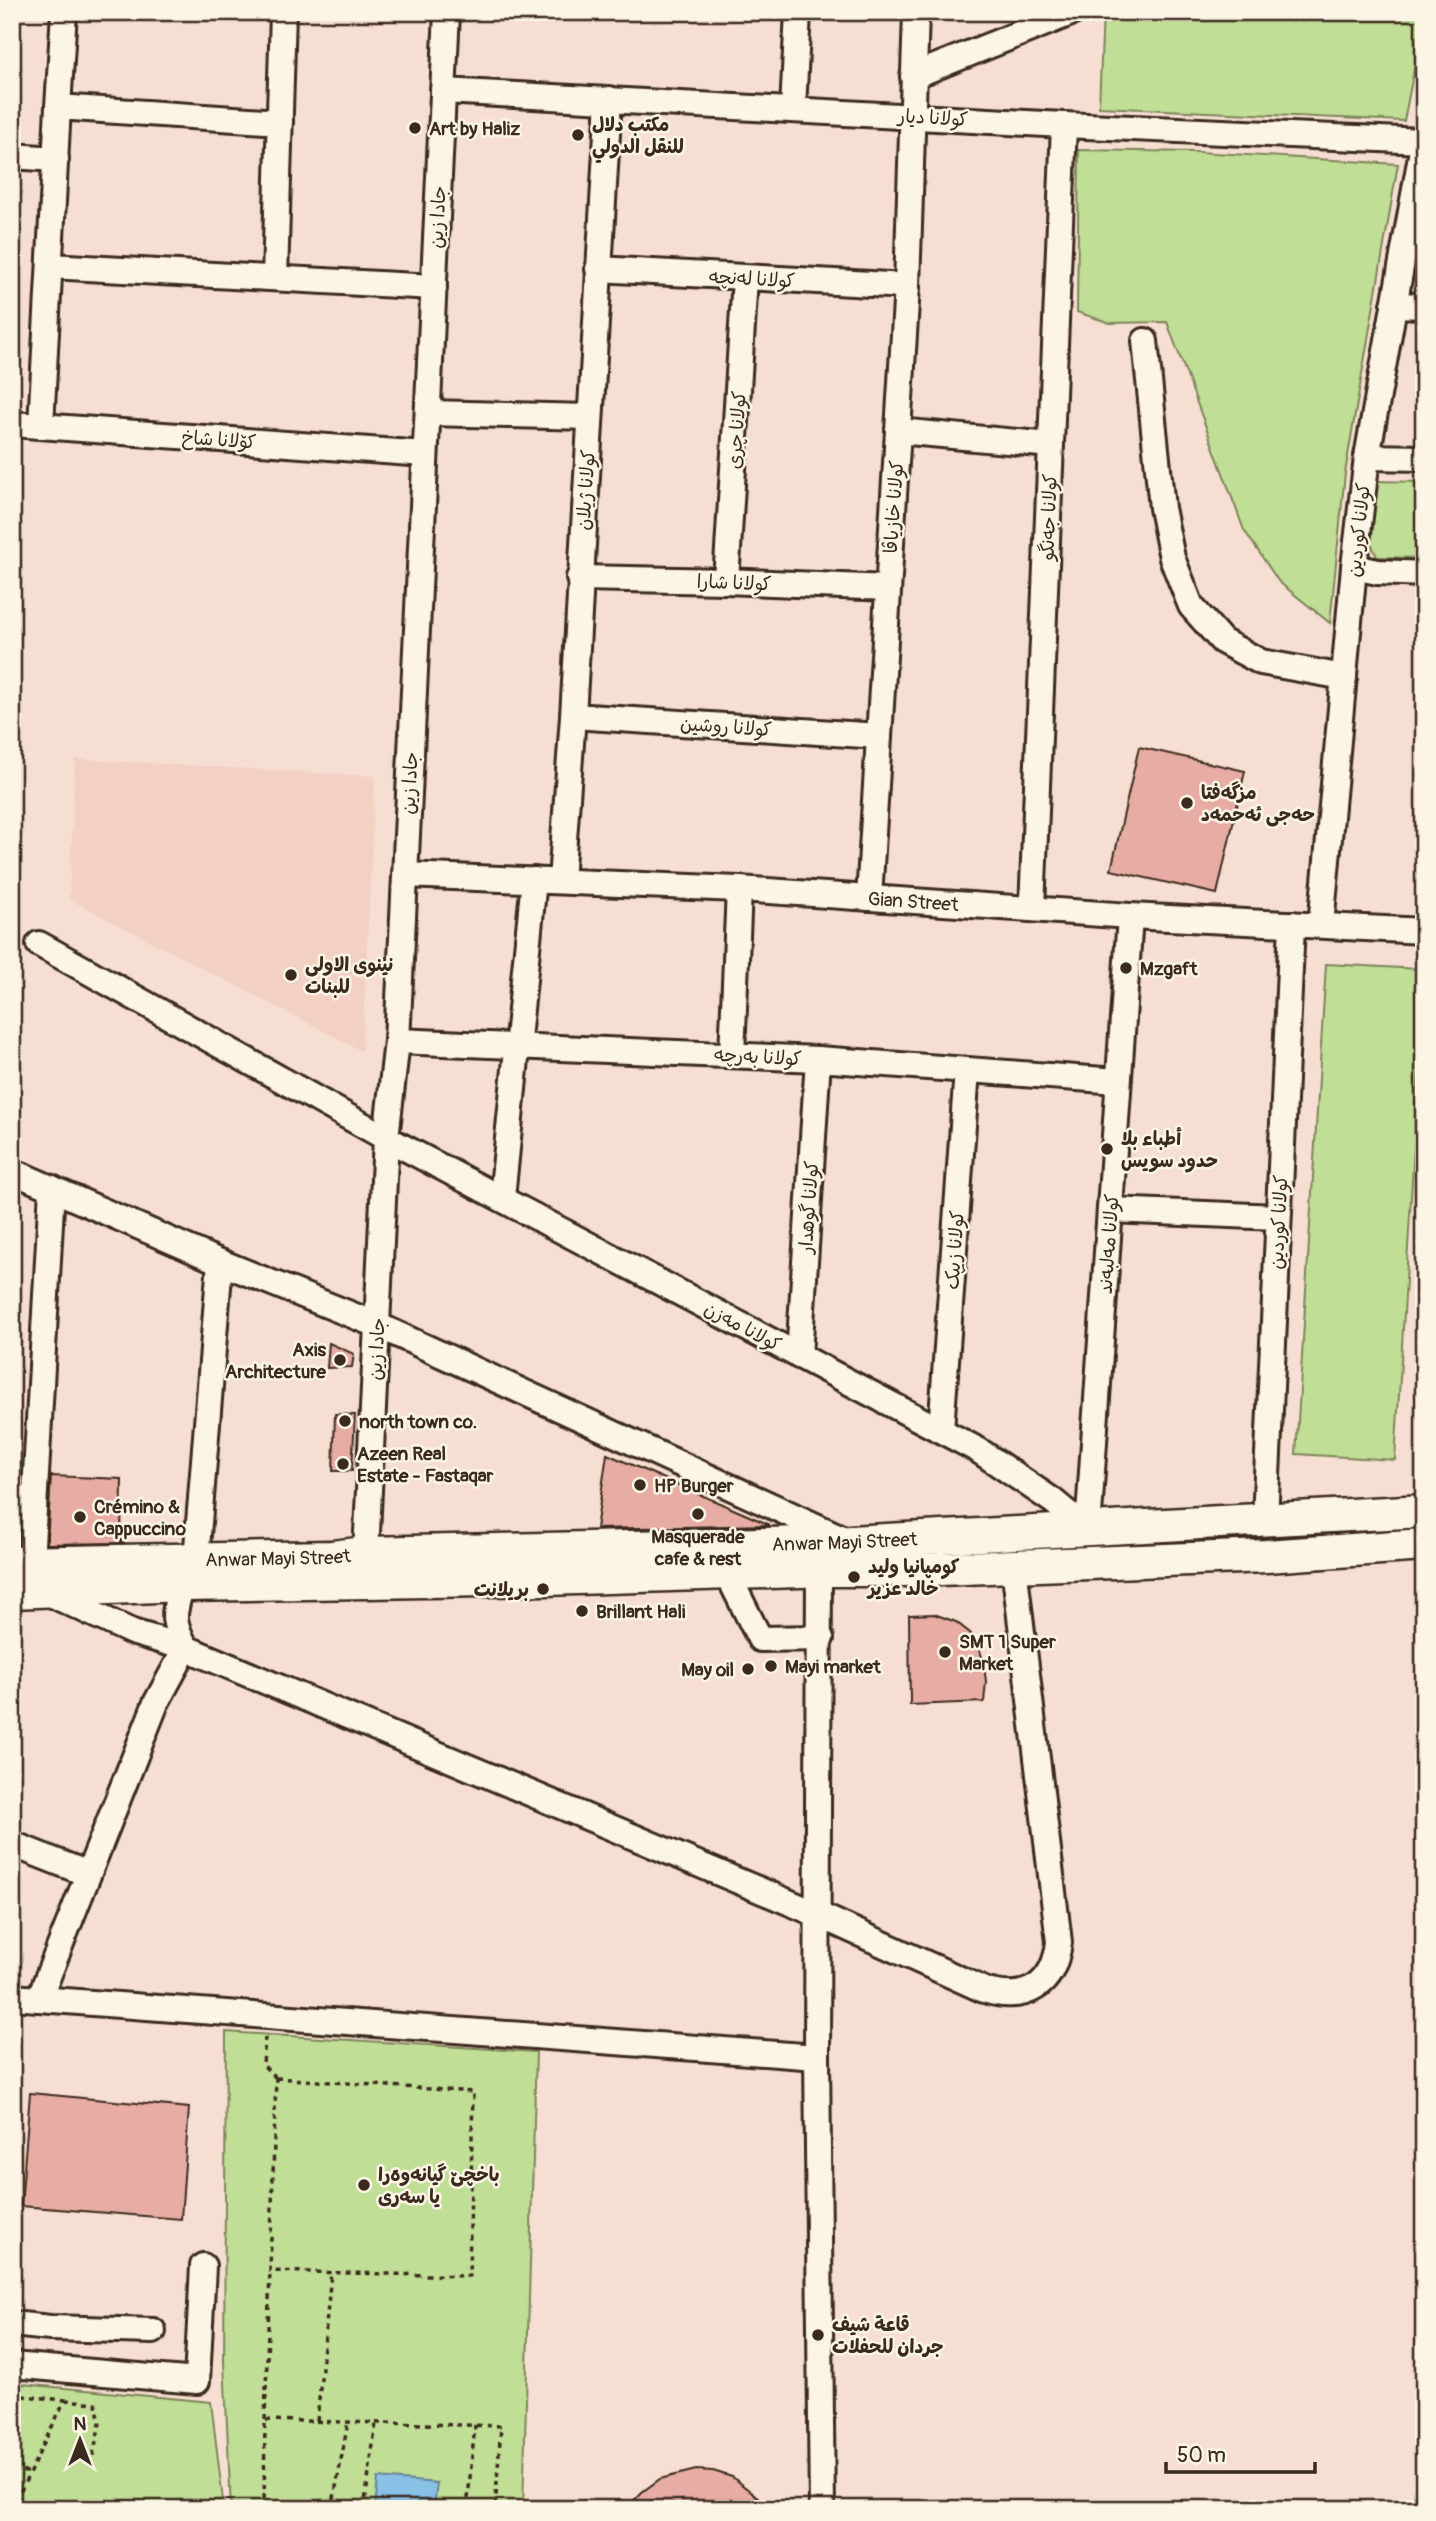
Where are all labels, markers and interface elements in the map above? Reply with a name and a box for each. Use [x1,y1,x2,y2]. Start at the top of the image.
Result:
street label: کولانا دیار [895,104,969,132]
place label: مكتب دلال للنقل الدولي [592,113,684,163]
place label: Art by Haliz [429,117,520,141]
marker: Art by Haliz [407,120,423,136]
marker: مكتب دلال للنقل الدولي [570,127,586,143]
street label: جادا زین [424,185,452,249]
street label: کولانا لەنچە [708,265,796,293]
street label: کولانا چری [722,390,752,470]
street label: کۆلانا شاخ [181,425,257,455]
street label: کولانا ژیلان [571,449,601,531]
street label: کولانا خازیاڤا [879,460,909,555]
street label: کولانا جەنگو [1035,473,1063,563]
street label: کولانا کوردین [1342,482,1376,578]
street label: کولانا شارا [696,570,772,596]
street label: کولانا روشین [679,712,773,742]
street label: جادا زین [396,751,424,815]
place label: مزگەفتا حەجی ئەحمەد [1201,781,1315,827]
marker: مزگەفتا حەجی ئەحمەد [1179,795,1195,811]
street label: Gian Street [867,887,960,917]
place label: نينوى الاولى للبنات [305,953,393,999]
place label: Mzgaft [1140,957,1199,981]
marker: Mzgaft [1118,960,1134,976]
marker: نينوى الاولى للبنات [283,967,299,983]
street label: کولانا بەرچە [714,1043,802,1071]
place label: أطباء بلا حدود سويس [1121,1127,1217,1173]
marker: أطباء بلا حدود سويس [1099,1141,1115,1157]
street label: کولانا گوهدار [794,1160,824,1256]
street label: کولانا کوردین [1265,1174,1293,1270]
street label: کولانا مەلبەند [1094,1193,1124,1295]
street label: کولانا زیپک [940,1210,970,1290]
street label: کولانا مەزن [700,1297,785,1357]
street label: جادا زین [363,1317,391,1381]
place label: Axis Architecture [225,1338,327,1384]
marker: Axis Architecture [332,1352,348,1368]
place label: north town co. [359,1410,477,1434]
marker: north town co. [337,1413,353,1429]
place label: Azeen Real Estate - Fastaqar [357,1442,494,1488]
marker: Azeen Real Estate - Fastaqar [335,1456,351,1472]
place label: HP Burger [654,1474,734,1498]
marker: HP Burger [632,1477,648,1493]
place label: Crémino & Cappuccino [94,1495,187,1541]
marker: Masquerade cafe & rest [690,1506,706,1522]
marker: Crémino & Cappuccino [72,1509,88,1525]
place label: Masquerade cafe & rest [651,1525,745,1571]
street label: Anwar Mayi Street [772,1527,918,1557]
street label: Anwar Mayi Street [205,1544,352,1572]
place label: كومپانيا وليد خالد عزير [866,1555,960,1601]
marker: كومپانيا وليد خالد عزير [846,1569,862,1585]
place label: بریلانت [474,1578,529,1602]
marker: بریلانت [535,1581,551,1597]
place label: Brillant Hali [596,1600,686,1624]
marker: Brillant Hali [574,1603,590,1619]
place label: SMT 1 Super Market [959,1630,1056,1676]
marker: SMT 1 Super Market [937,1644,953,1660]
place label: Mayi market [785,1655,882,1679]
place label: May oil [681,1658,734,1682]
marker: Mayi market [763,1658,779,1674]
marker: May oil [740,1661,756,1677]
place label: باخچێ گیانەوەرا یا سەری [378,2163,500,2209]
marker: باخچێ گیانەوەرا یا سەری [356,2177,372,2193]
place label: قاعة شيف جردان للحفلات [832,2313,944,2359]
marker: قاعة شيف جردان للحفلات [810,2327,826,2343]
north arrow [46,2406,116,2476]
text: N [74,2412,87,2436]
scale bar [1166,2430,1315,2474]
text: 50 m [1177,2442,1226,2469]

